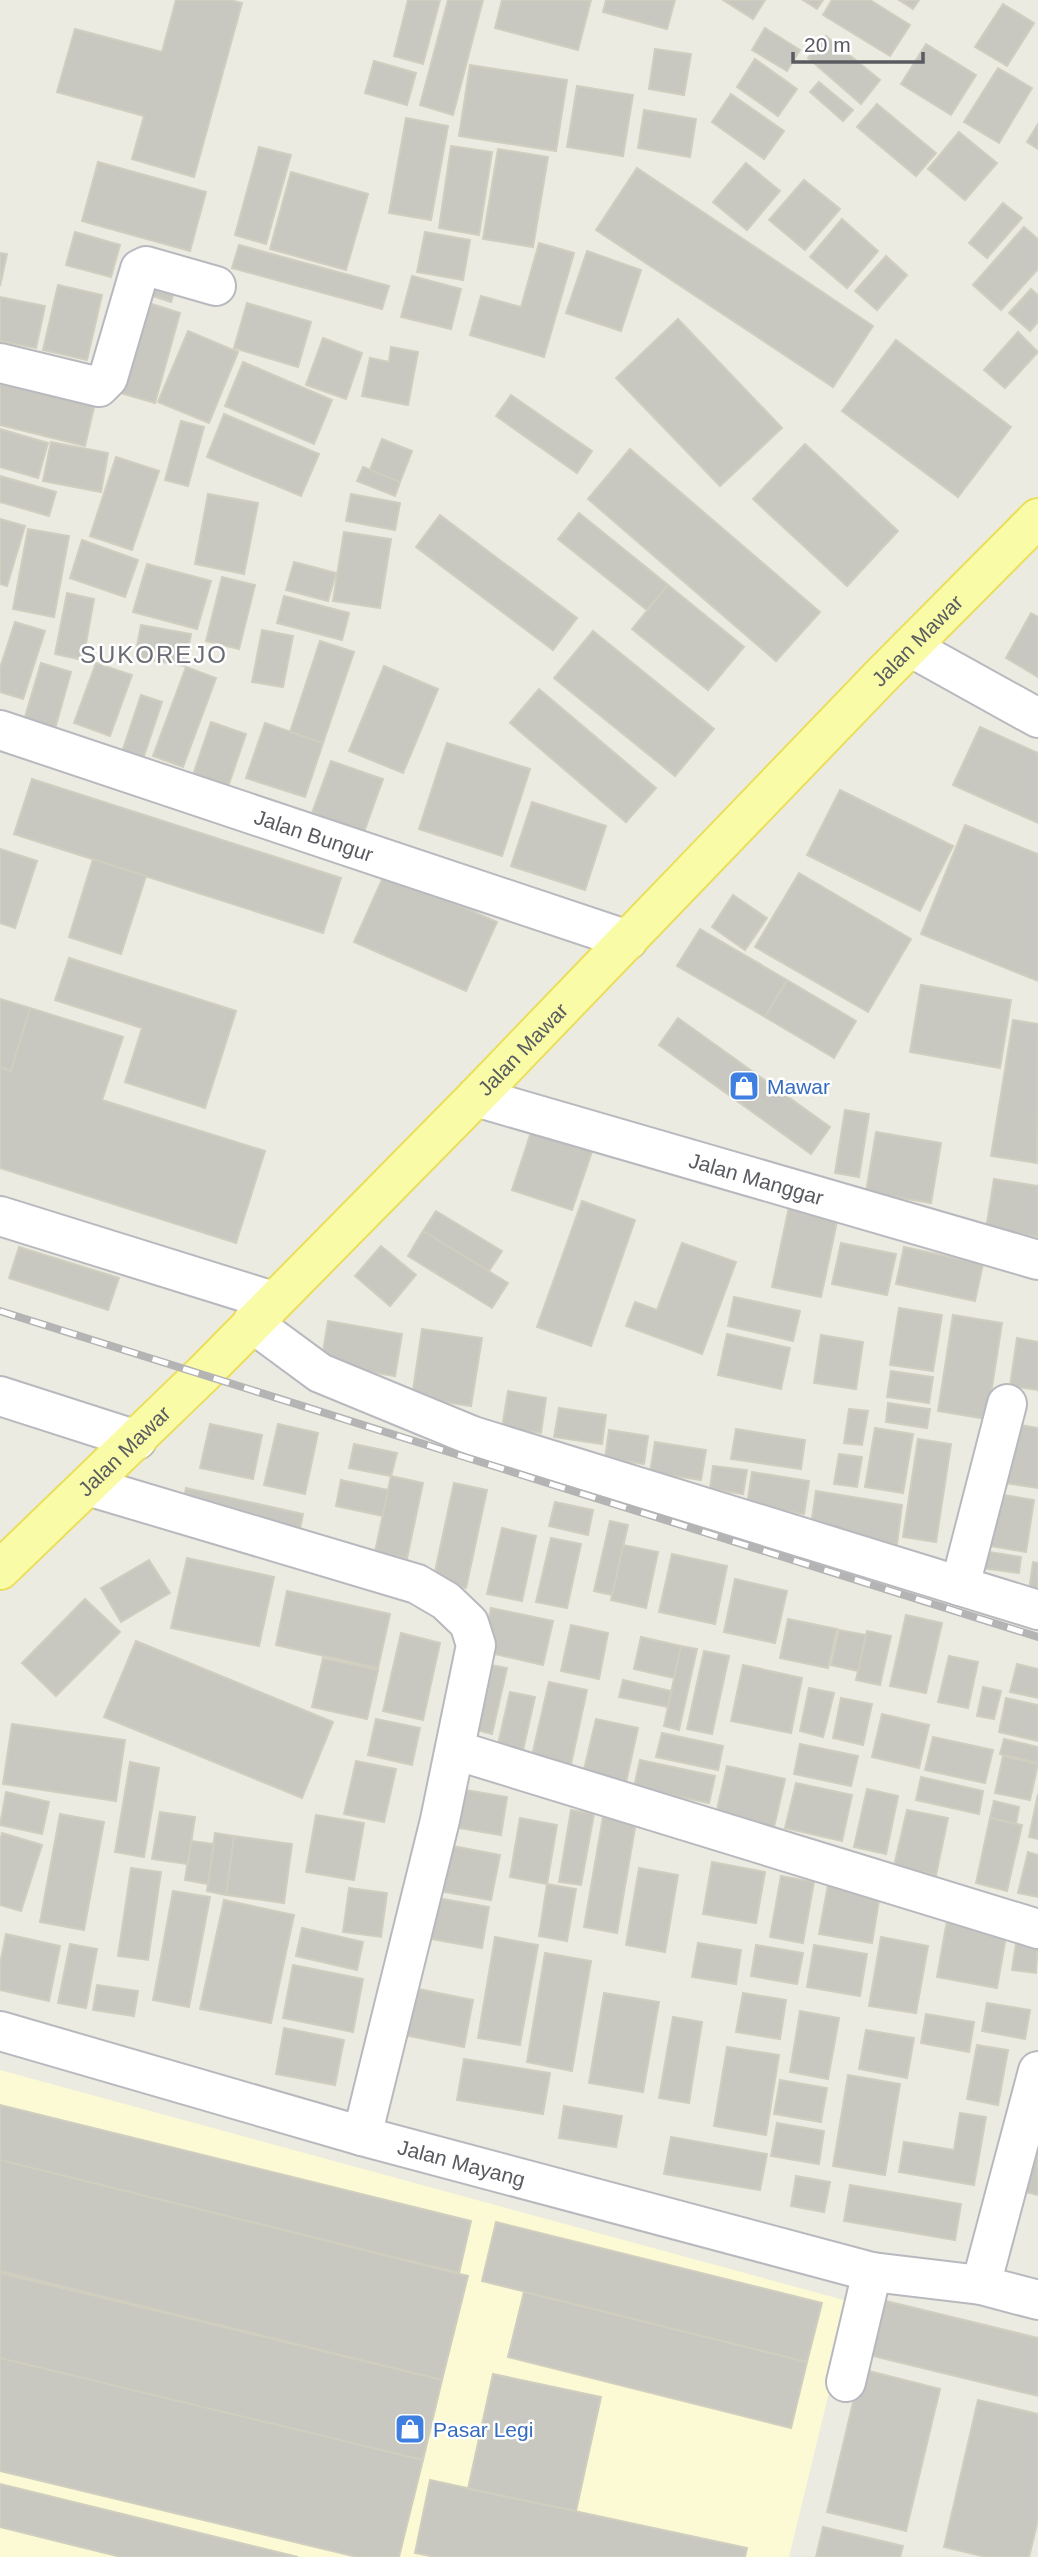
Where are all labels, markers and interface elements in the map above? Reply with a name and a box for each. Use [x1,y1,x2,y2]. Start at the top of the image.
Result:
scale bar [793,21,922,65]
text: 20 m [804,33,851,56]
street label: Jalan Mawar [867,590,967,690]
district label: SUKOREJO [80,641,228,668]
street label: Jalan Bungur [252,804,376,866]
street label: Jalan Mawar [473,998,572,1100]
shop icon: Mawar [727,1069,761,1103]
place label: Mawar [767,1075,830,1098]
street label: Jalan Manggar [686,1148,826,1209]
street label: Jalan Mawar [73,1401,175,1500]
street label: Jalan Mayang [395,2135,528,2191]
shop icon: Pasar Legi [393,2412,427,2446]
place label: Pasar Legi [433,2418,533,2441]

